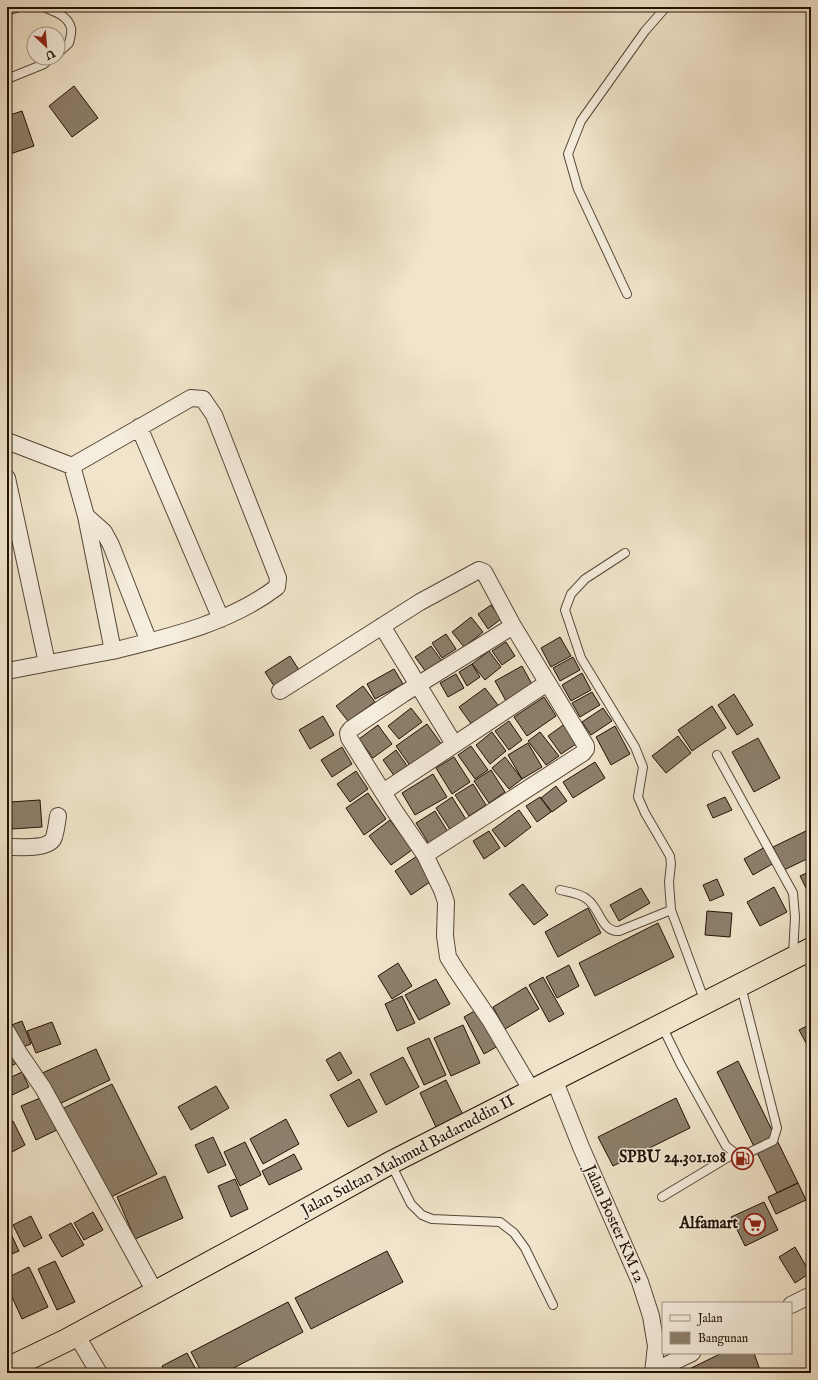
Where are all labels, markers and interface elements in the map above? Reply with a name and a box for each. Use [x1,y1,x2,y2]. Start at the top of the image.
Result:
north arrow [26,26,66,66]
text: U [42,45,58,63]
street label: Jalan Sultan Mahmud Badaruddin II [296,1091,518,1222]
fuel station icon: SPBU 24.301.108 [729,1145,755,1171]
place label: SPBU 24.301.108 [619,1148,726,1168]
street label: Jalan Boster KM 12 [578,1160,649,1286]
supermarket icon: Alfamart [741,1211,767,1237]
place label: Alfamart [678,1214,739,1234]
legend [662,1302,792,1354]
text: Jalan [696,1311,723,1327]
text: Bangunan [698,1331,749,1346]

